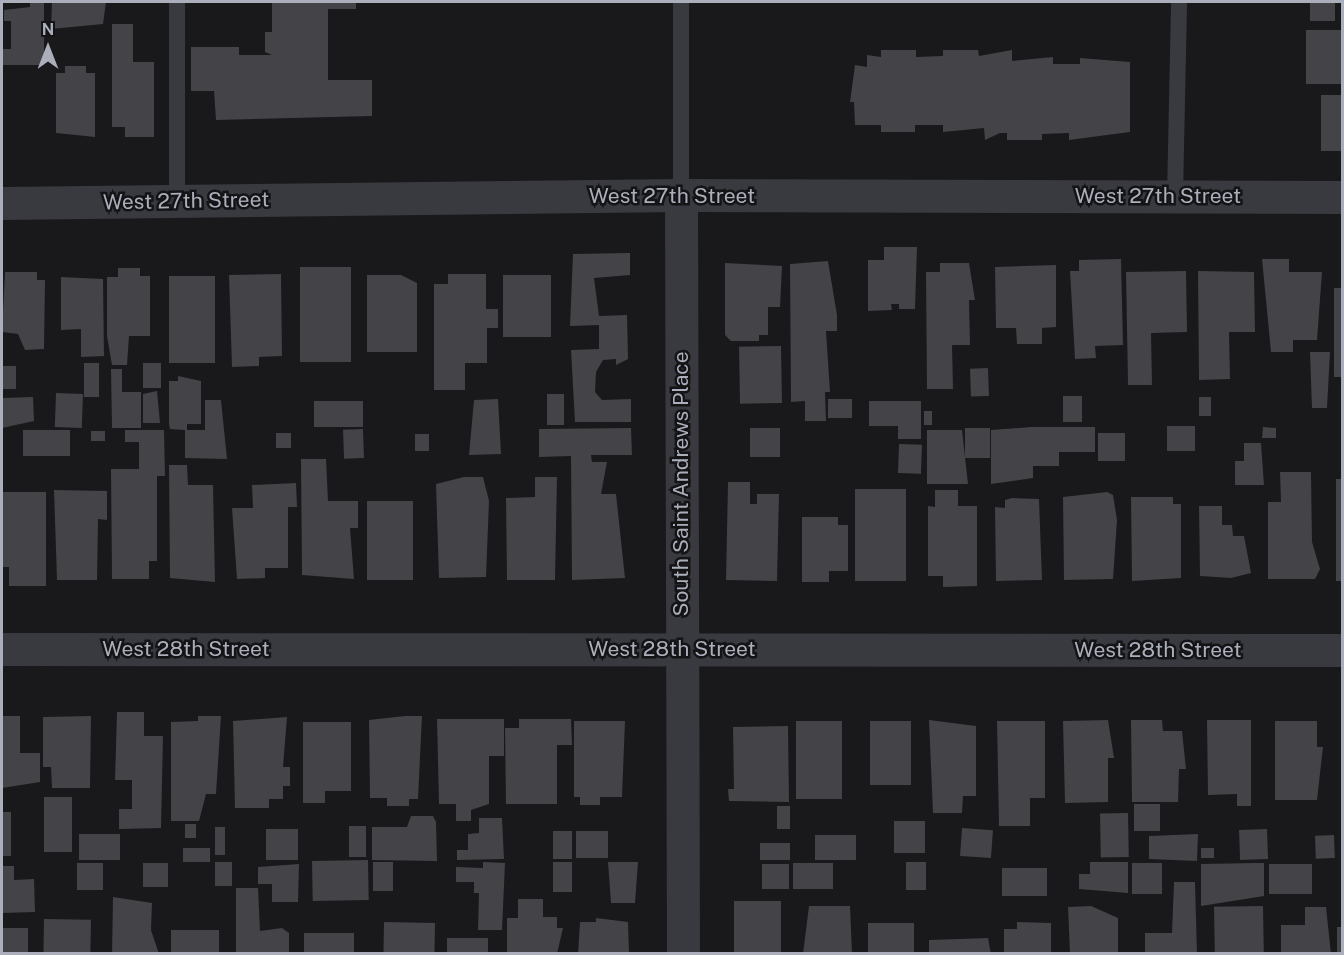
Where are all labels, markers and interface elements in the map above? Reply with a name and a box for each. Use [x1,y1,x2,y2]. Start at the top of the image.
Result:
north arrow [18,18,78,78]
text: N [42,20,54,39]
street label: West 27th Street [589,183,755,209]
street label: West 27th Street [1075,183,1241,209]
street label: West 27th Street [103,187,269,215]
street label: South Saint Andrews Place [668,351,694,617]
street label: West 28th Street [102,636,270,662]
street label: West 28th Street [588,636,756,662]
street label: West 28th Street [1074,637,1242,663]

